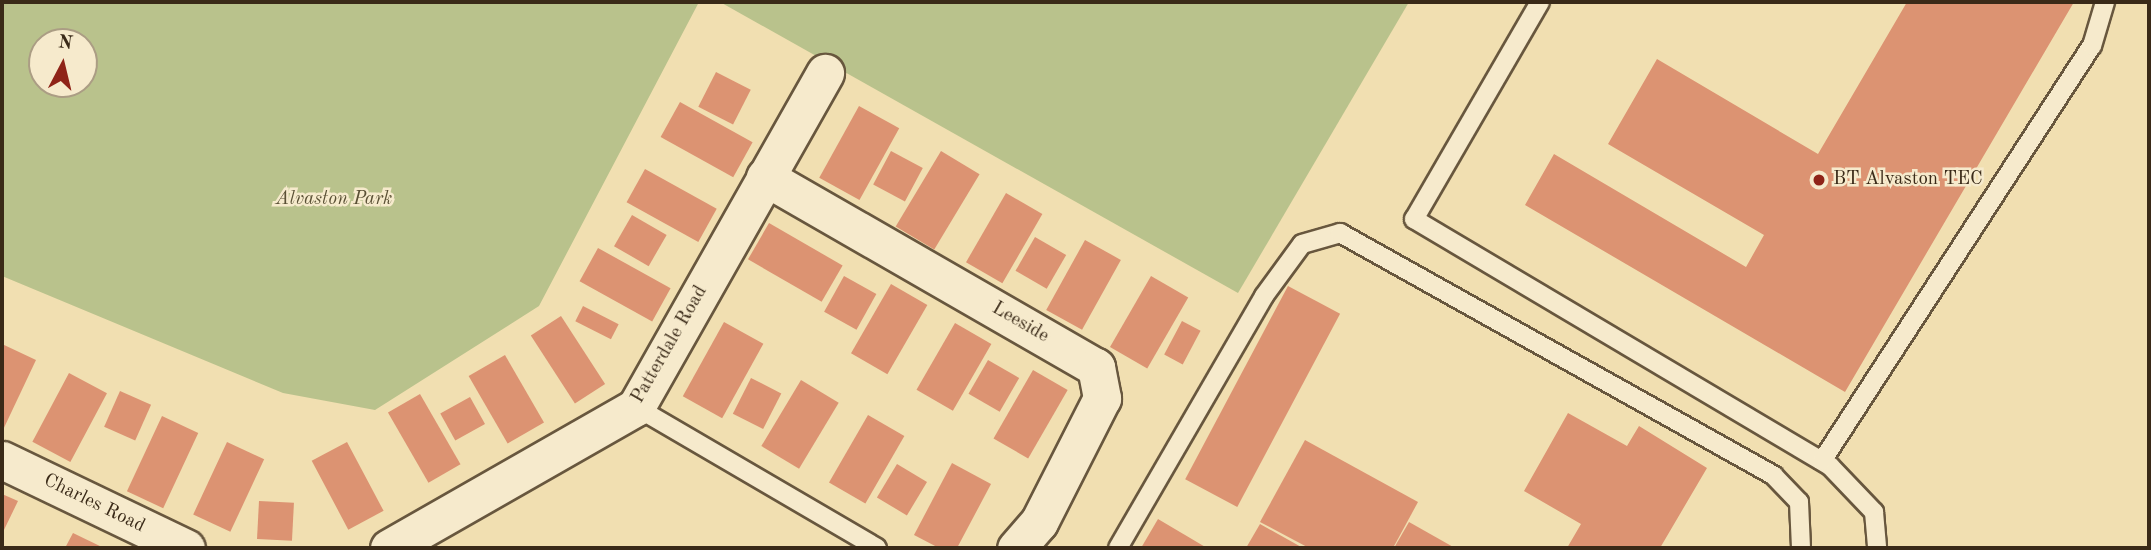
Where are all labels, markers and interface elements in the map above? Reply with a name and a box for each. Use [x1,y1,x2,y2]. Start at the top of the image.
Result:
north arrow [28,28,98,98]
text: N [57,33,74,54]
place label: BT Alvaston TEC [1833,169,1983,191]
marker: BT Alvaston TEC [1811,172,1827,188]
park label: Alvaston Park [276,189,392,211]
street label: Patterdale Road [627,282,713,408]
street label: Leeside [987,298,1053,348]
street label: Charles Road [40,470,148,538]

